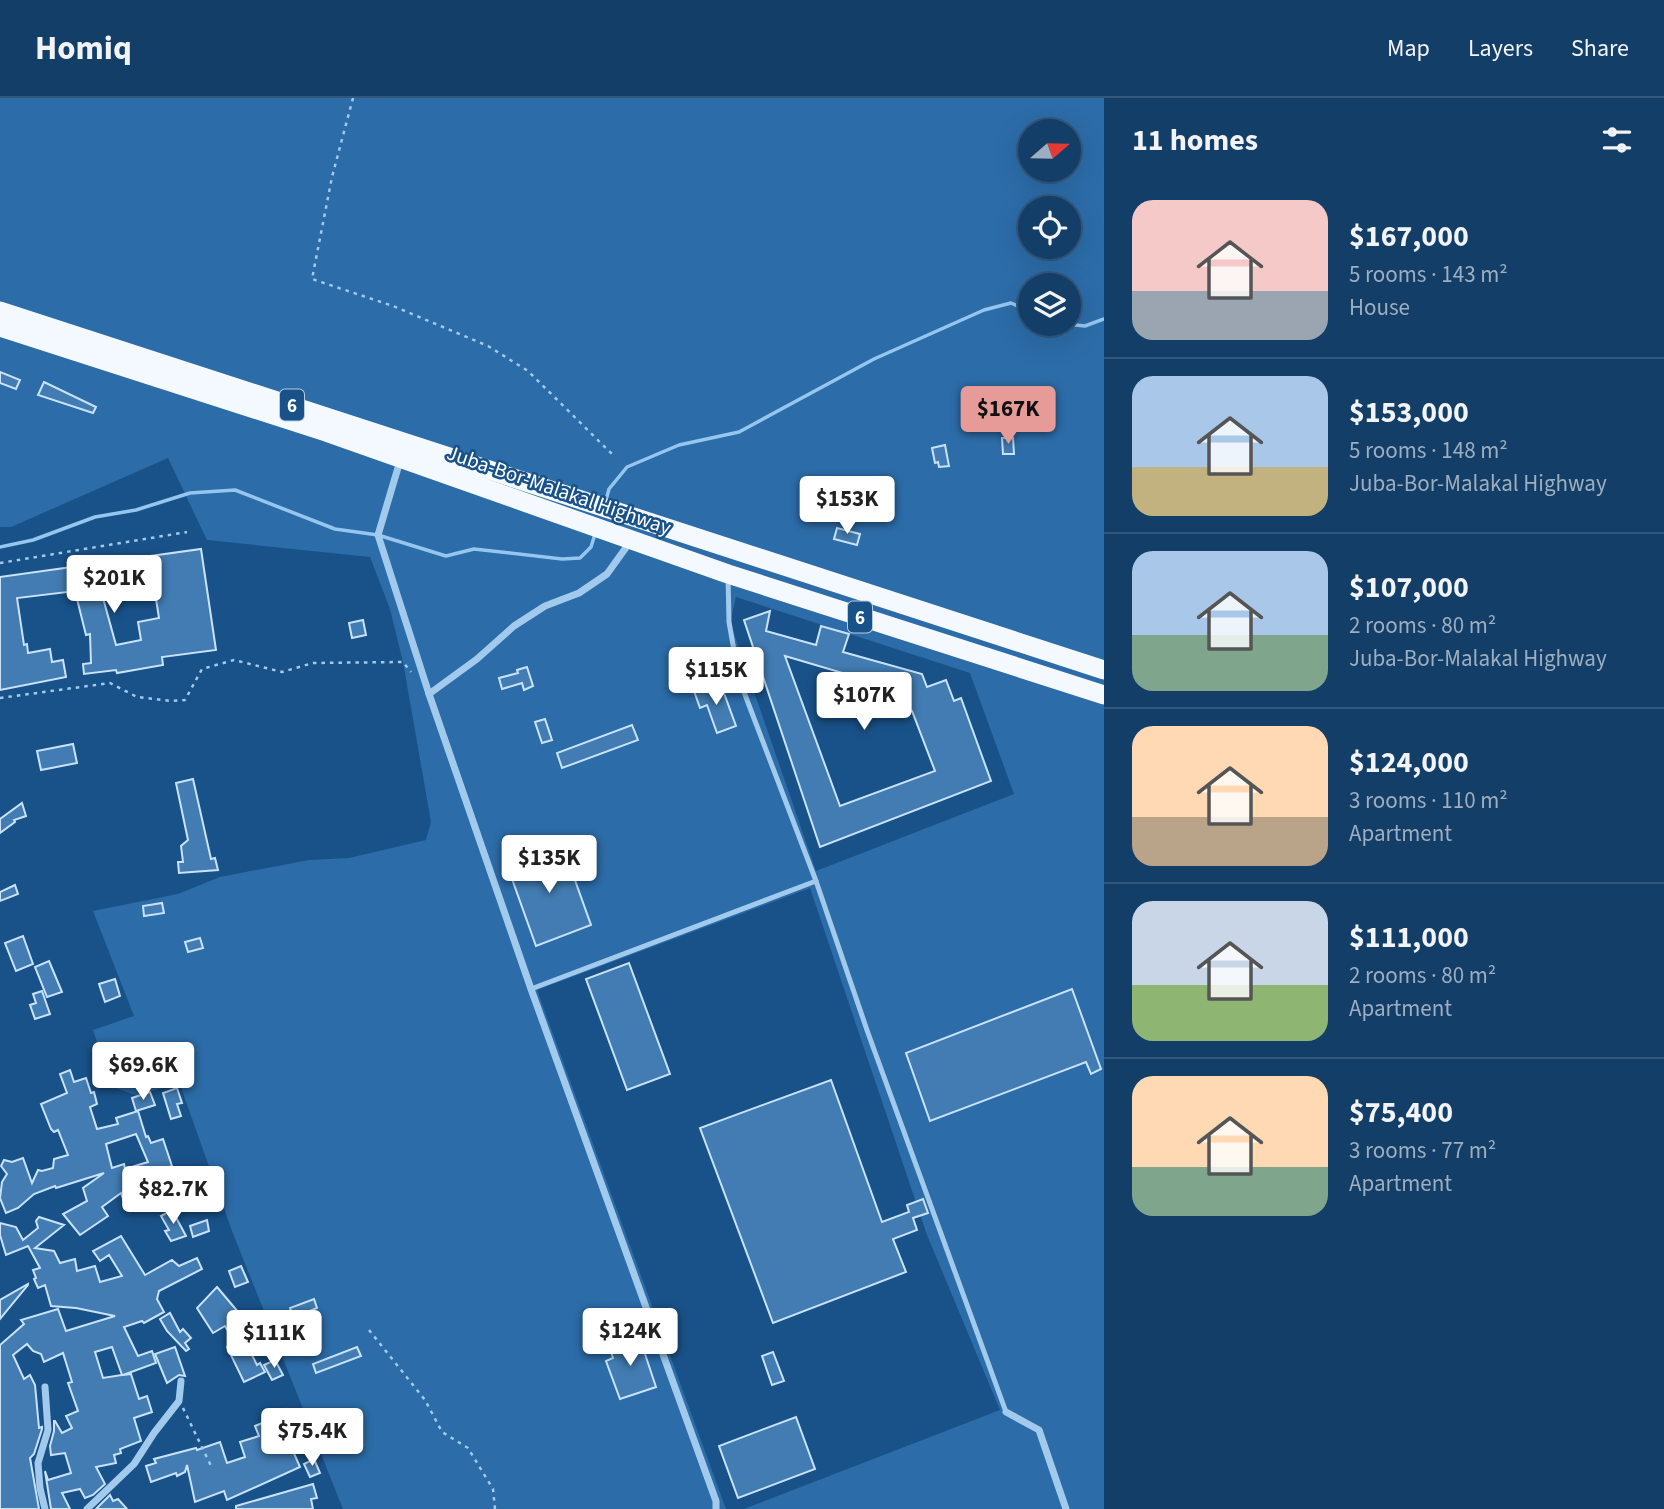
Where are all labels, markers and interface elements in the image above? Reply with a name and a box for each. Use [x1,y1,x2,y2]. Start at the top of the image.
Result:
text: Homiq [35,25,132,72]
text: Map [1387,31,1430,66]
text: Layers [1468,31,1533,66]
text: Share [1571,31,1629,66]
north arrow [1018,119,1082,182]
map controls [1018,119,1081,336]
text: 11 homes [1132,119,1258,162]
icon: filters [1598,121,1636,159]
button: locate [1018,196,1081,259]
text: $167,000 [1349,215,1469,258]
icon: home [1188,228,1272,312]
text: 5 rooms · 143 m² [1349,258,1508,291]
button: layers [1018,273,1081,336]
text: House [1349,291,1410,324]
pin: $167K [959,386,1057,446]
road number: 6 [280,390,304,420]
text: $153,000 [1349,391,1469,434]
text: $167K [977,392,1039,425]
icon: home [1188,404,1272,488]
text: 5 rooms · 148 m² [1349,434,1508,467]
street label: Juba-Bor-Malakal Highway [443,438,675,543]
text: Juba-Bor-Malakal Highway [1349,467,1607,500]
pin: $153K [798,476,896,536]
text: $153K [816,482,878,515]
pin: $201K [65,556,163,615]
text: $201K [83,561,145,594]
text: $107,000 [1349,566,1469,609]
icon: home [1188,579,1272,663]
road number: 6 [848,602,872,632]
text: 2 rooms · 80 m² [1349,609,1496,642]
text: Juba-Bor-Malakal Highway [1349,642,1607,675]
pin: $115K [667,648,765,707]
text: $115K [685,653,747,686]
pin: $107K [815,672,913,732]
text: $107K [833,678,895,711]
text: $124,000 [1349,741,1469,784]
icon: home [1188,754,1272,838]
text: 3 rooms · 110 m² [1349,784,1508,817]
text: Apartment [1349,817,1452,850]
pin: $135K [500,836,598,895]
text: $135K [518,841,580,874]
text: $111,000 [1349,916,1469,959]
icon: home [1188,929,1272,1013]
text: 2 rooms · 80 m² [1349,959,1496,992]
text: Apartment [1349,992,1452,1025]
pin: $69.6K [86,1042,200,1102]
text: $69.6K [108,1048,178,1081]
text: $75,400 [1349,1091,1453,1134]
icon: home [1188,1104,1272,1188]
text: 3 rooms · 77 m² [1349,1134,1496,1167]
pin: $82.7K [116,1166,230,1226]
text: Apartment [1349,1167,1452,1200]
text: $82.7K [138,1172,208,1205]
pin: $124K [581,1308,679,1368]
pin: $111K [225,1310,323,1370]
text: $124K [599,1314,661,1347]
text: $111K [243,1316,305,1349]
pin: $75.4K [255,1408,369,1468]
text: $75.4K [277,1414,347,1447]

